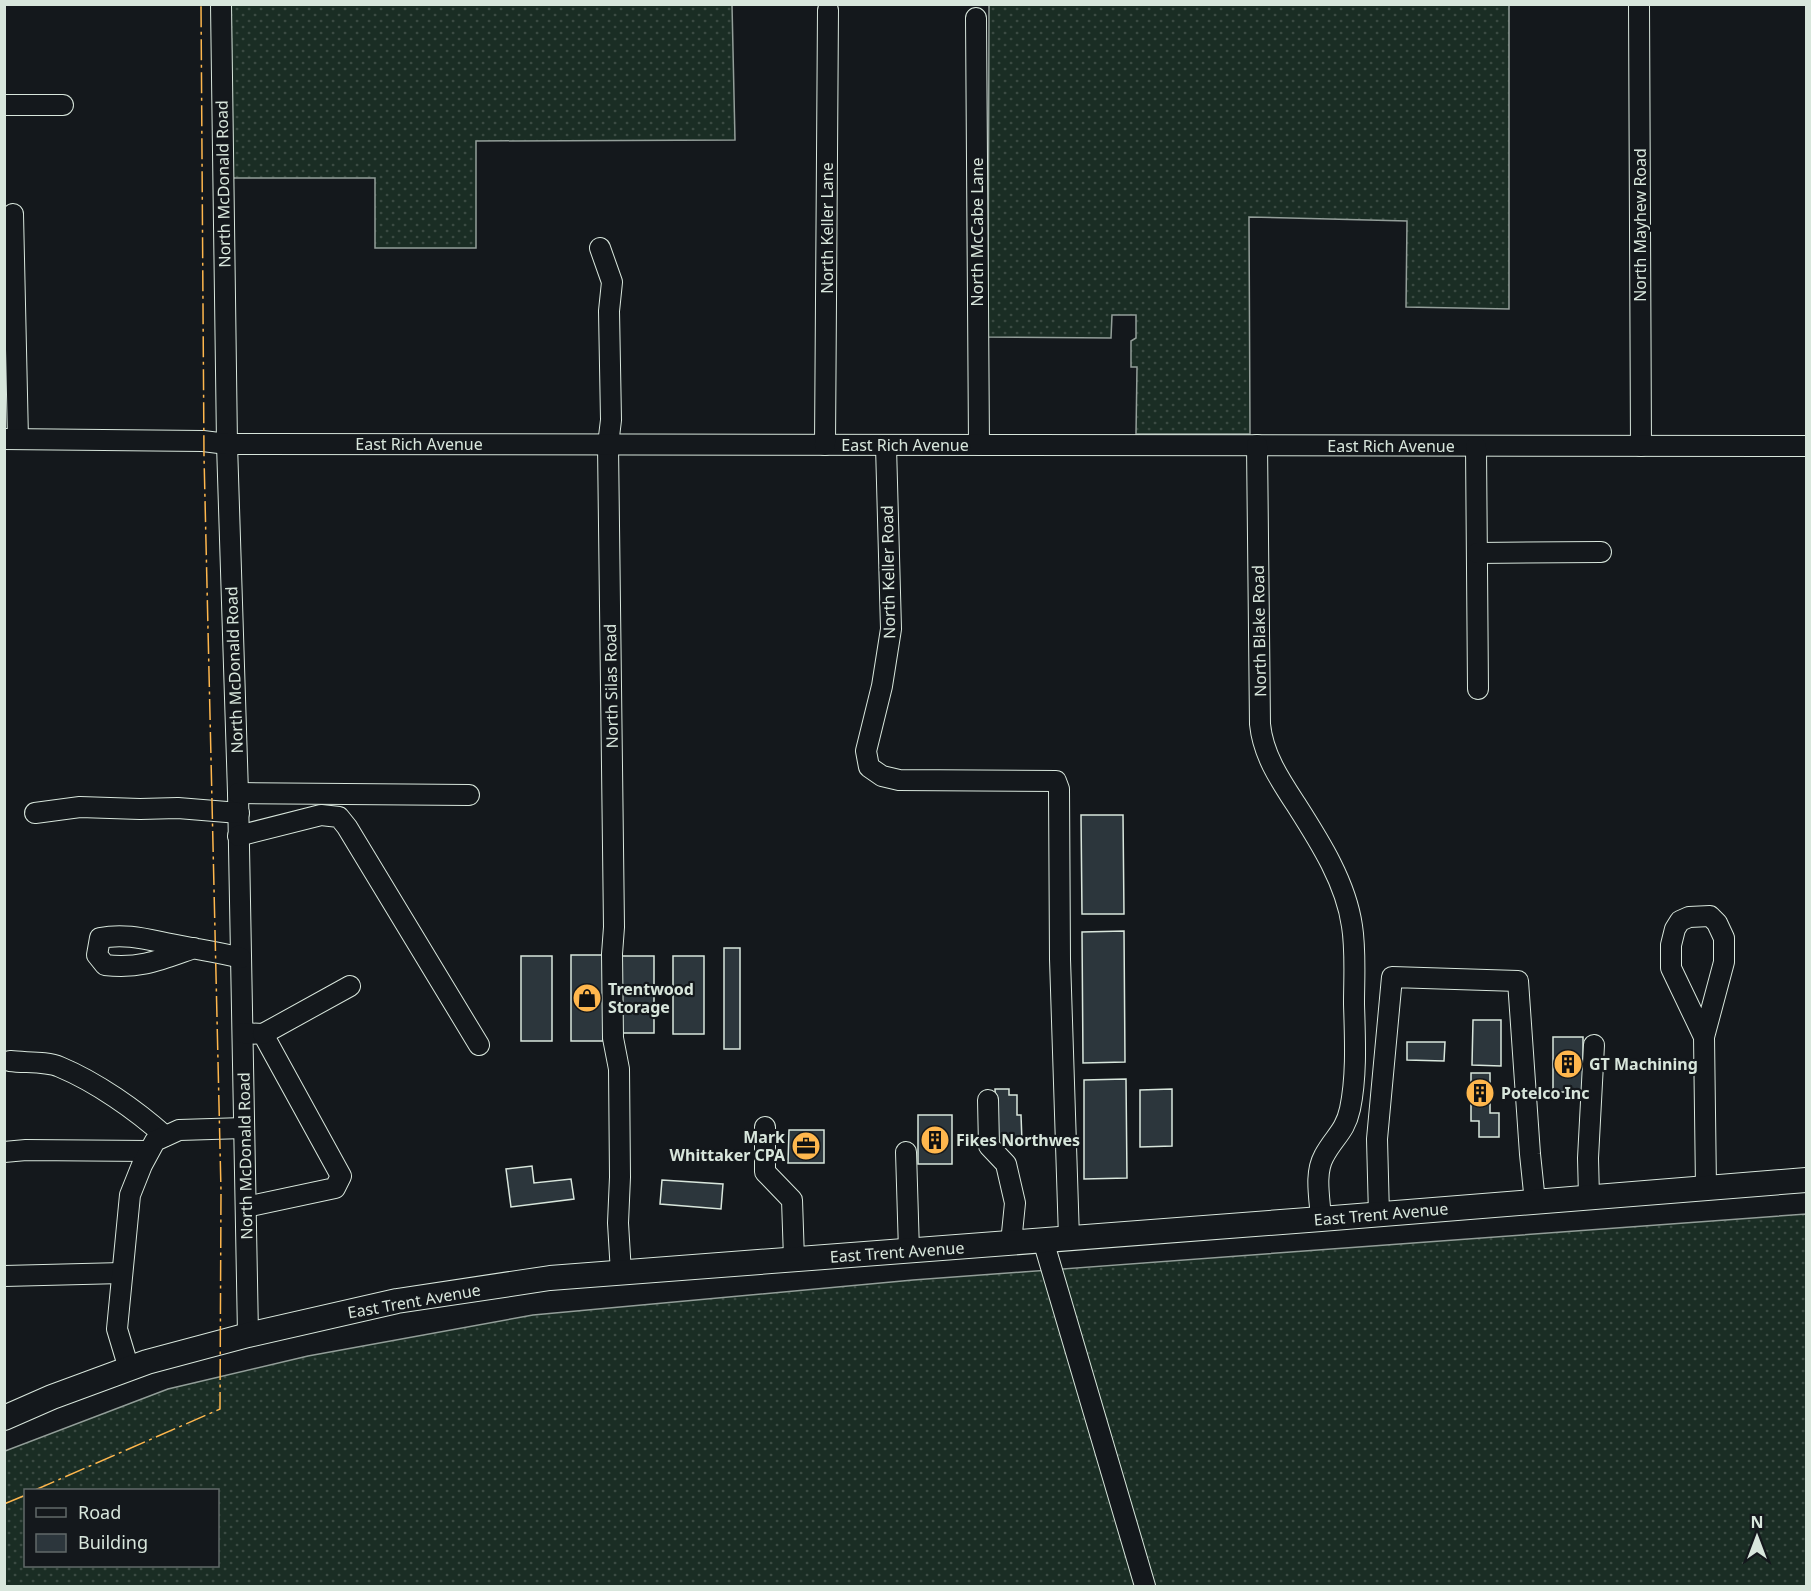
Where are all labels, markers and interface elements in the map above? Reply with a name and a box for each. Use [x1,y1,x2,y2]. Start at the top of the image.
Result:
street label: North McDonald Road [211,100,235,268]
street label: North Mayhew Road [1629,148,1651,302]
street label: North McCabe Lane [966,158,988,306]
street label: North Keller Lane [816,162,838,294]
street label: East Rich Avenue [355,433,483,455]
street label: East Rich Avenue [841,434,969,456]
street label: East Rich Avenue [1327,435,1455,457]
street label: North Keller Road [876,505,900,639]
street label: North Blake Road [1247,565,1271,697]
street label: North McDonald Road [220,586,248,754]
street label: North Silas Road [599,624,623,748]
place label: Trentwood Storage [608,978,694,1018]
shop icon: Trentwood Storage [571,982,603,1014]
building icon: GT Machining [1552,1048,1584,1080]
place label: GT Machining [1589,1053,1698,1075]
street label: North McDonald Road [233,1072,257,1240]
building icon: Potelco Inc [1464,1077,1496,1109]
place label: Potelco Inc [1501,1082,1590,1104]
building icon: Fikes Northwes [919,1124,951,1156]
place label: Mark Whittaker CPA [670,1126,786,1166]
place label: Fikes Northwes [956,1129,1080,1151]
office icon: Mark Whittaker CPA [790,1130,822,1162]
street label: East Trent Avenue [1313,1197,1449,1231]
street label: East Trent Avenue [829,1236,965,1268]
street label: East Trent Avenue [346,1278,482,1324]
legend [24,1489,219,1567]
text: Road [78,1500,121,1524]
north arrow [1727,1507,1787,1567]
text: N [1750,1511,1764,1533]
text: Building [78,1530,148,1554]

